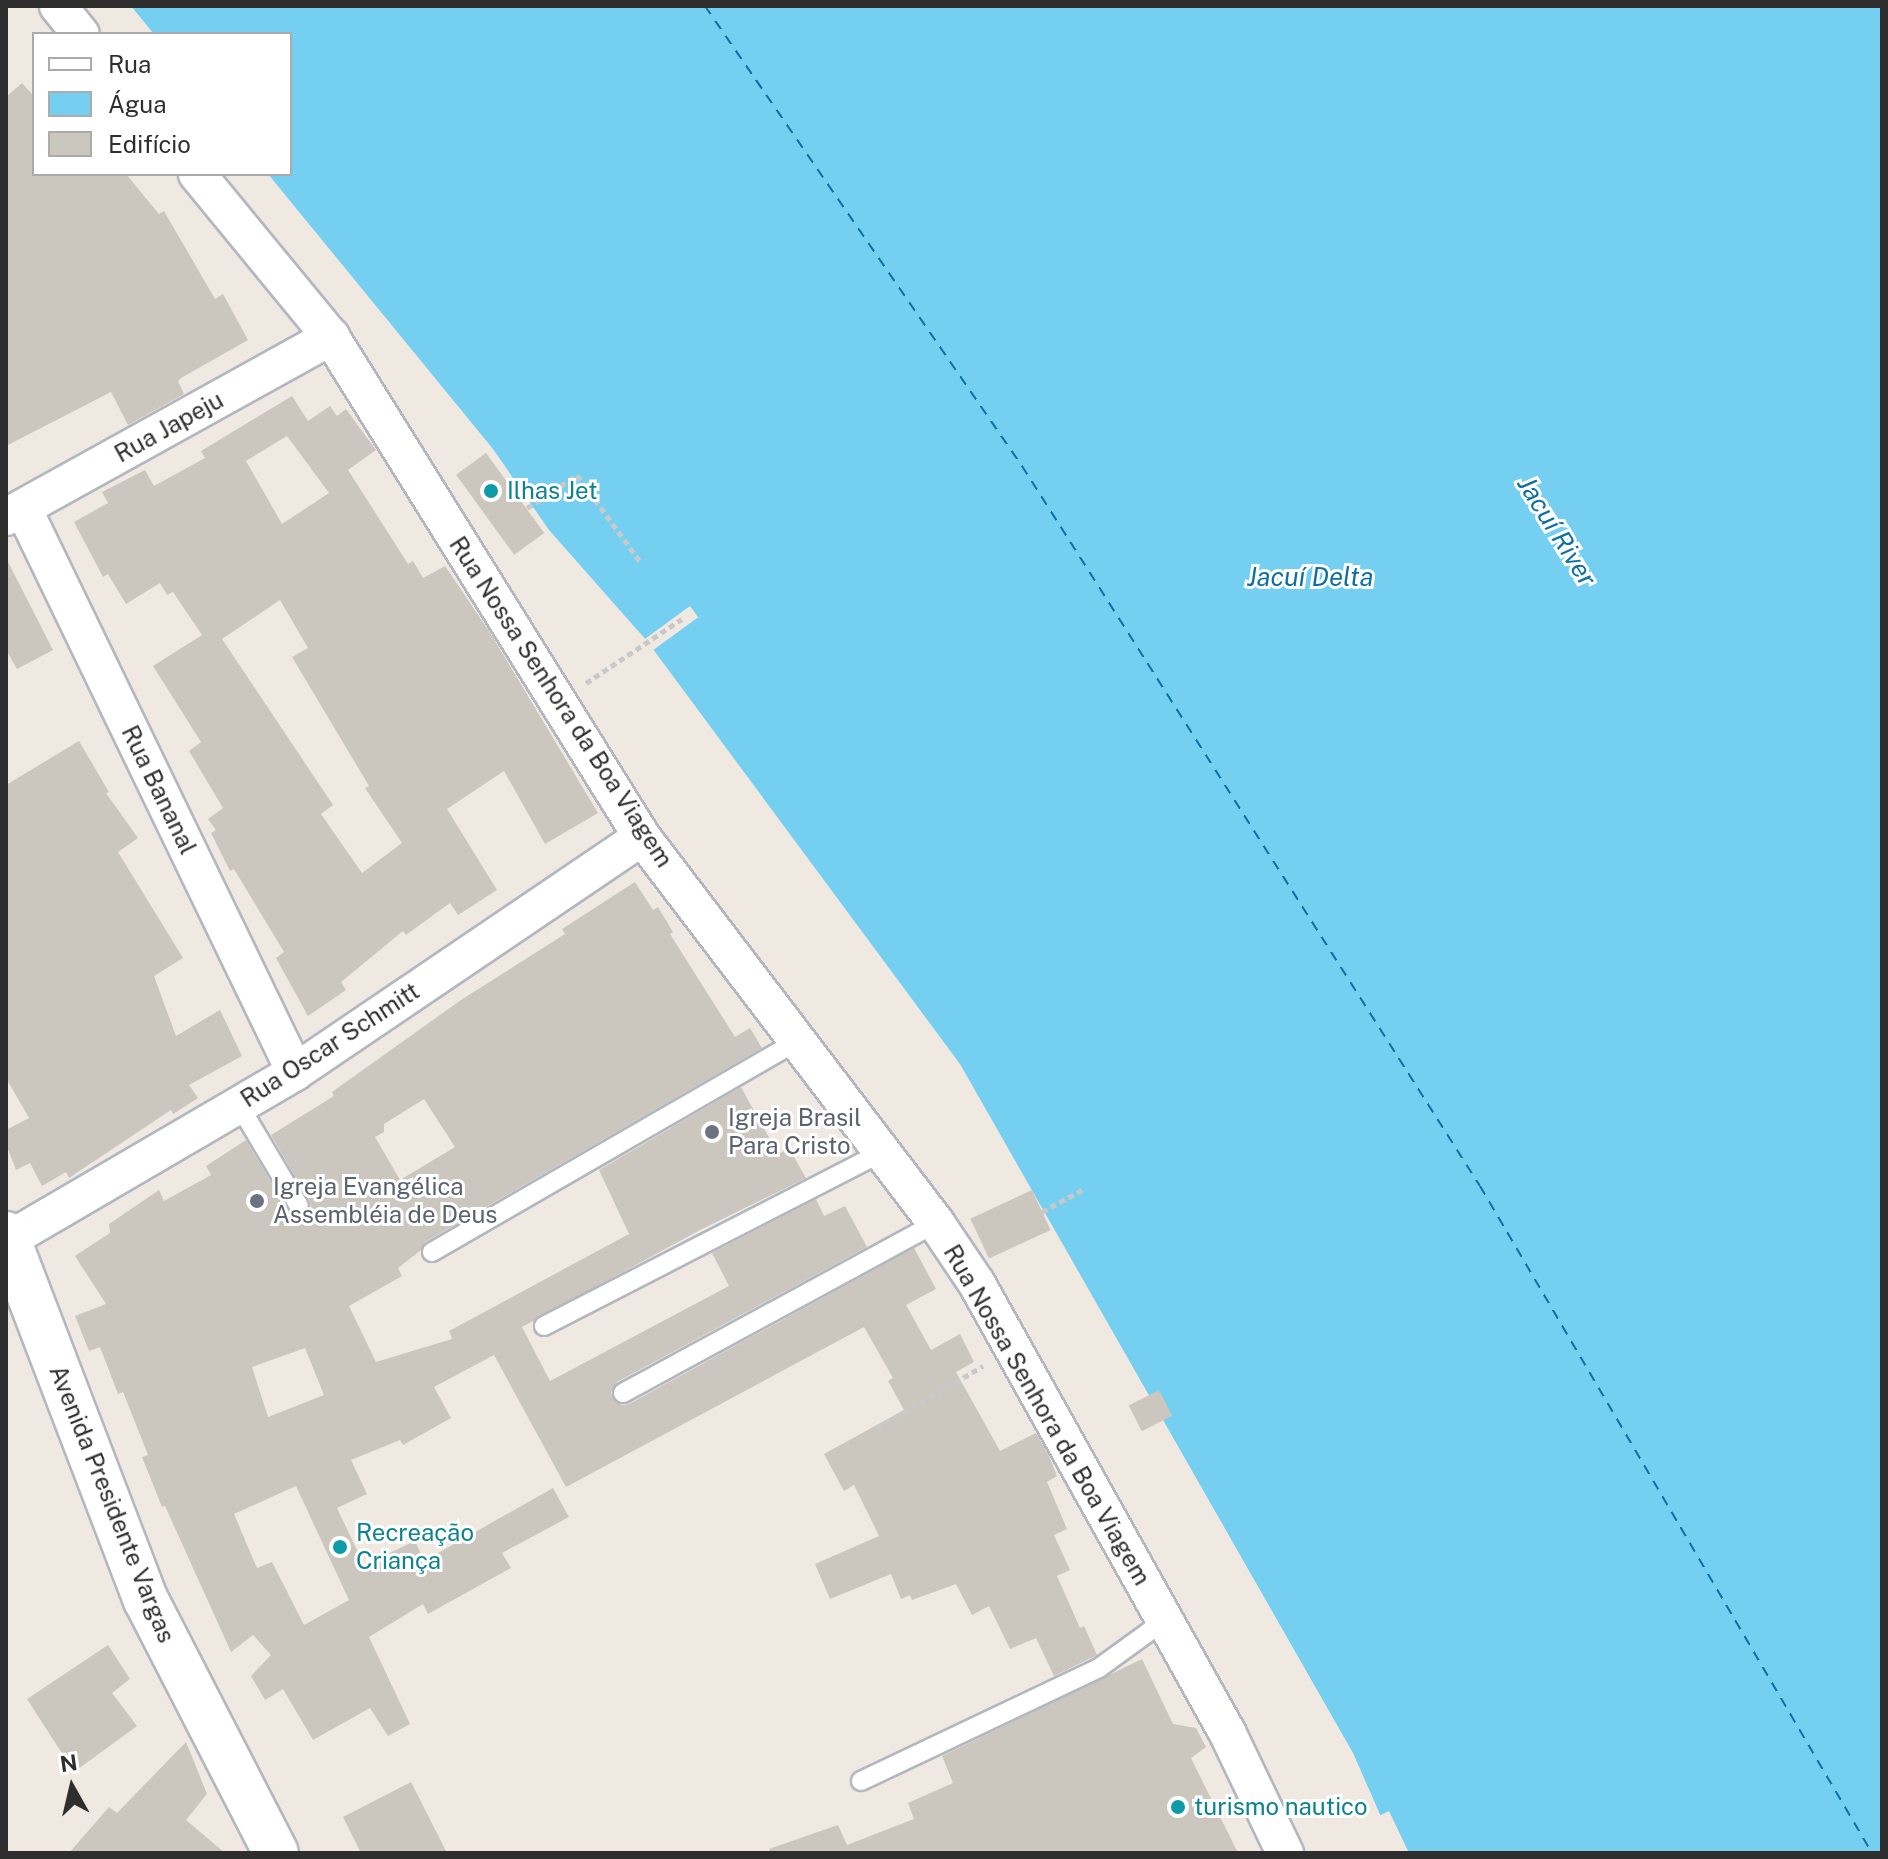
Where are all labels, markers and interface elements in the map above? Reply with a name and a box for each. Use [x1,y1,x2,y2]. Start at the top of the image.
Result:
legend [32,32,292,176]
text: Rua [108,50,151,78]
text: Água [108,90,166,118]
text: Edifício [108,130,191,158]
street label: Rua Japeju [110,385,228,469]
water label: Jacuí River [1511,470,1603,592]
place label: Ilhas Jet [507,477,598,505]
marker: Ilhas Jet [482,482,500,500]
street label: Rua Nossa Senhora da Boa Viagem [443,531,679,873]
water label: Jacuí Delta [1247,561,1373,593]
street label: Rua Bananal [115,721,203,859]
street label: Rua Oscar Schmitt [235,977,425,1113]
place label: Igreja Brasil Para Cristo [728,1104,861,1160]
marker: Igreja Brasil Para Cristo [703,1123,721,1141]
place label: Igreja Evangélica Assembléia de Deus [273,1173,498,1229]
marker: Igreja Evangélica Assembléia de Deus [248,1192,266,1210]
street label: Rua Nossa Senhora da Boa Viagem [937,1239,1157,1591]
street label: Avenida Presidente Vargas [43,1361,181,1647]
place label: Recreação Criança [356,1519,474,1575]
marker: Recreação Criança [331,1538,349,1556]
north arrow [32,1747,112,1827]
text: N [58,1749,79,1777]
place label: turismo nautico [1194,1793,1368,1821]
marker: turismo nautico [1169,1798,1187,1816]

